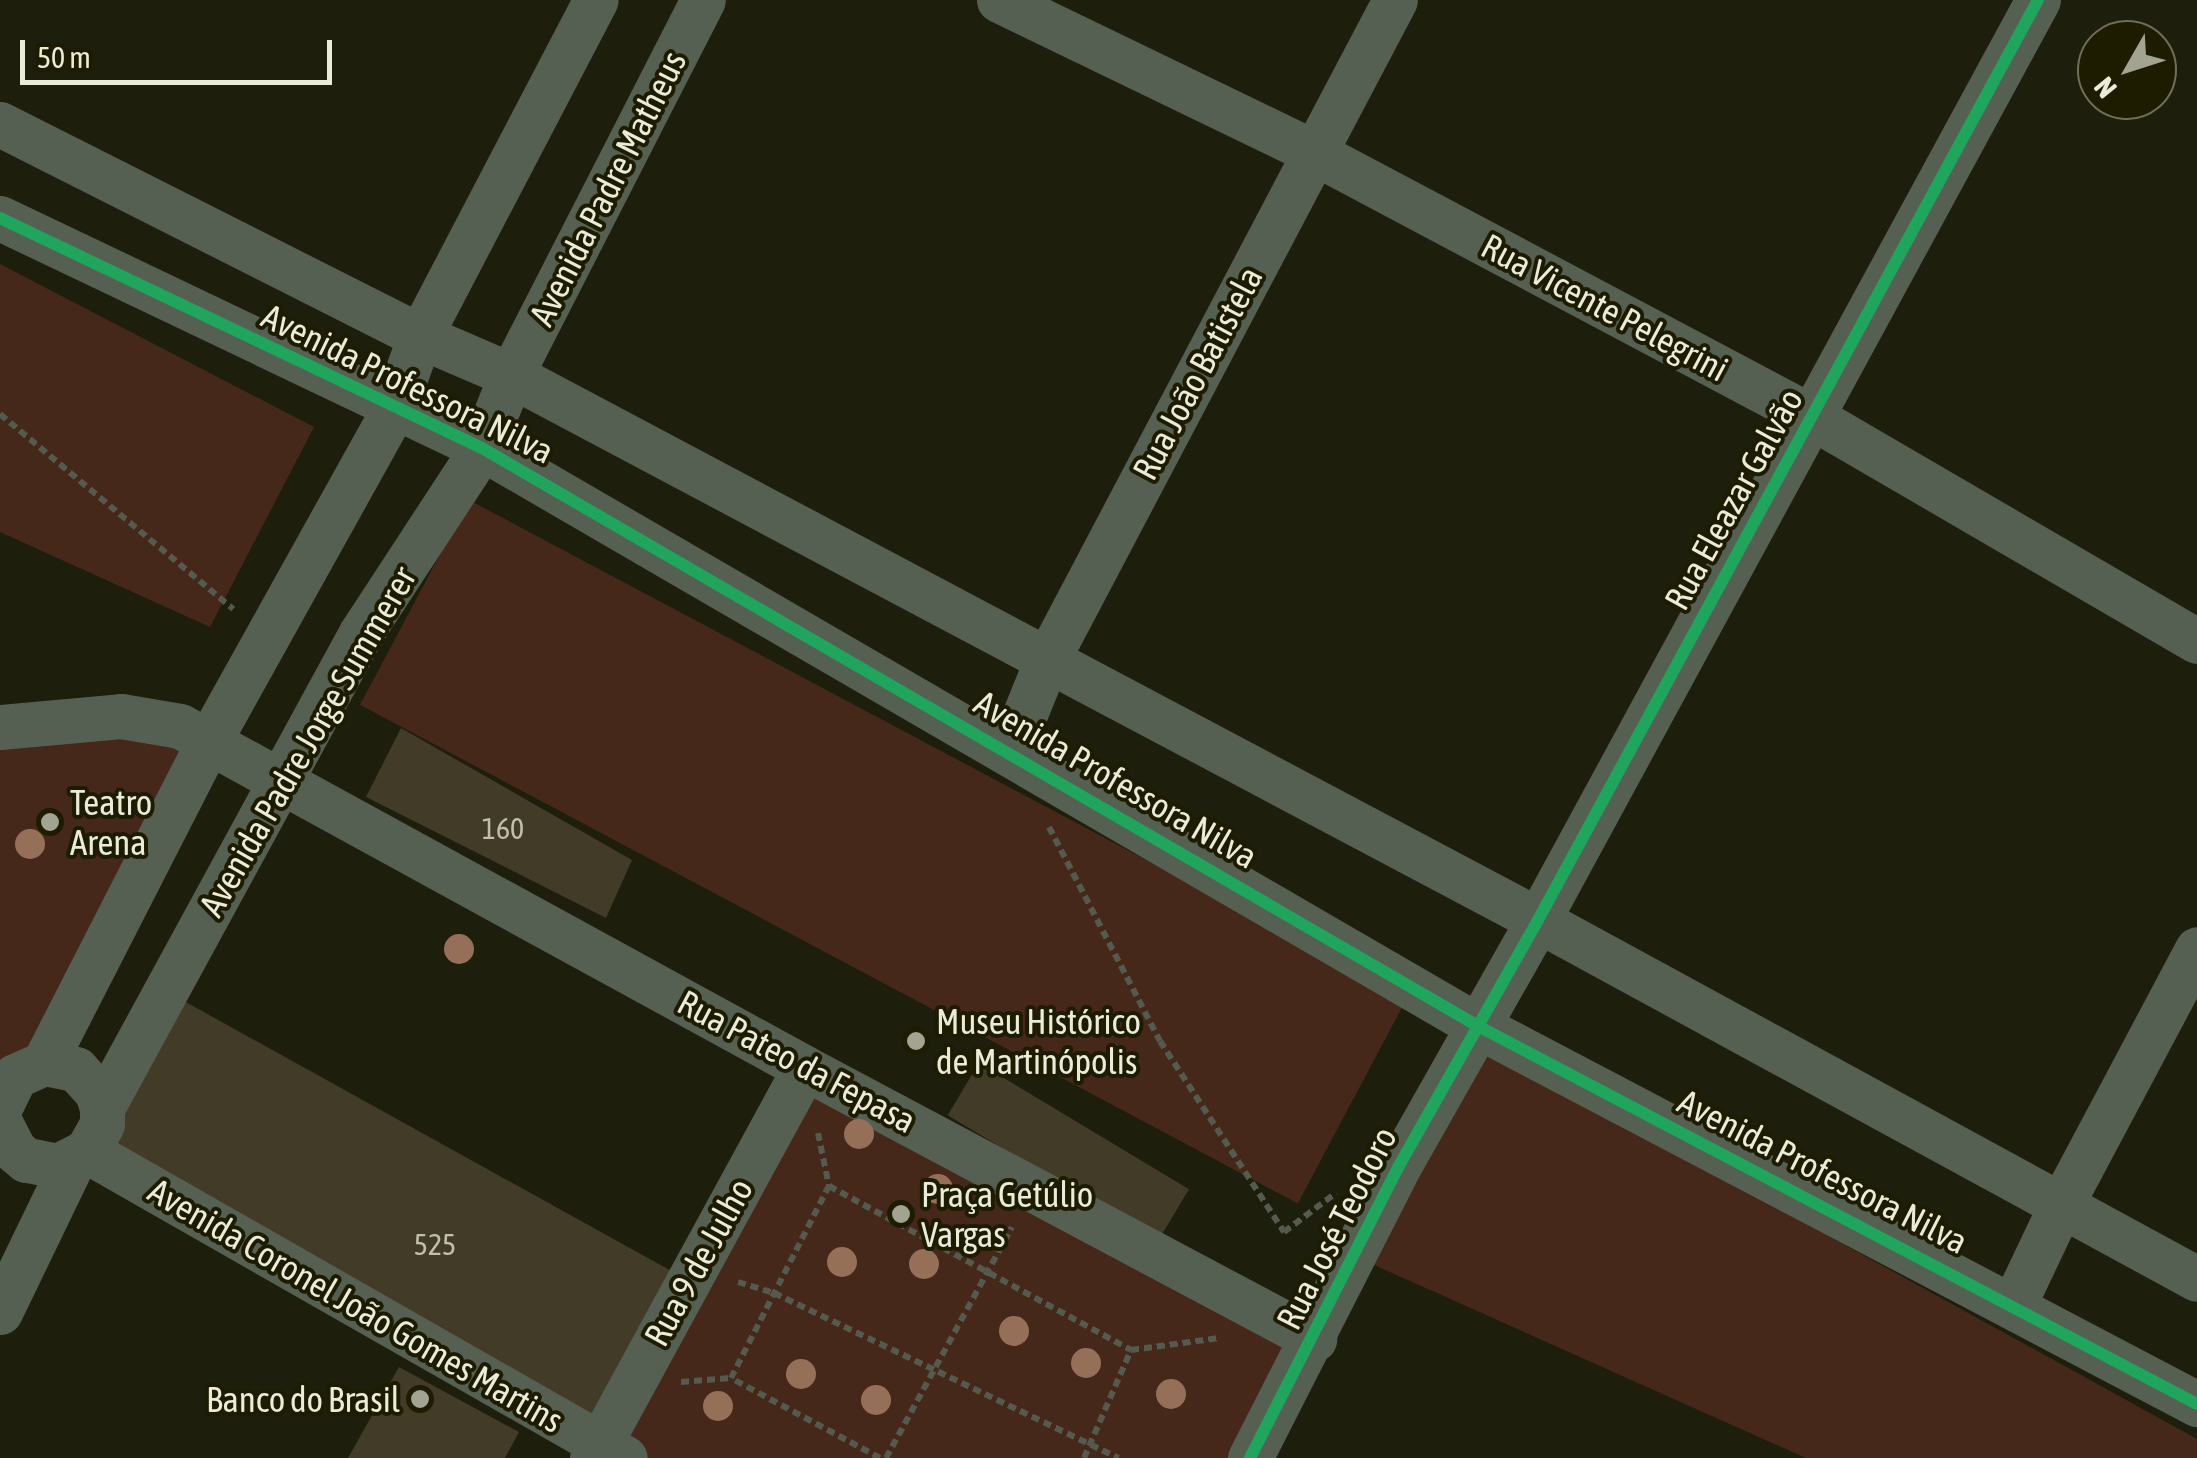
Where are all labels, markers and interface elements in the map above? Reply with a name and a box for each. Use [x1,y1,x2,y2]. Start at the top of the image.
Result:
scale bar [25,20,338,82]
north arrow [2077,20,2177,120]
text: 50 m [37,40,91,74]
street label: Avenida Padre Matheus [520,44,694,332]
text: N [2088,71,2123,104]
street label: Rua Vicente Pelegrini [1475,224,1735,390]
street label: Rua João Batistela [1123,259,1271,487]
street label: Avenida Professora Nilva [255,294,561,472]
street label: Rua Eleazar Galvão [1655,381,1811,617]
street label: Avenida Padre Jorge Summerer [190,559,424,923]
street label: Avenida Professora Nilva [967,681,1265,877]
place label: Teatro Arena [70,781,152,863]
house number: 160 [482,810,524,846]
marker: Teatro Arena [39,811,61,833]
street label: Rua Pateo da Fepasa [671,981,923,1141]
place label: Museu Histórico de Martinópolis [936,1000,1141,1082]
marker: Museu Histórico de Martinópolis [905,1030,927,1052]
street label: Avenida Professora Nilva [1671,1080,1975,1262]
street label: Rua José Teodoro [1267,1120,1405,1336]
street label: Avenida Coronel João Gomes Martins [141,1169,571,1441]
street label: Rua 9 de Julho [635,1171,761,1353]
place label: Praça Getúlio Vargas [921,1173,1093,1255]
marker: Praça Getúlio Vargas [890,1203,912,1225]
house number: 525 [414,1226,456,1262]
place label: Banco do Brasil [206,1378,400,1420]
marker: Banco do Brasil [409,1388,431,1410]

